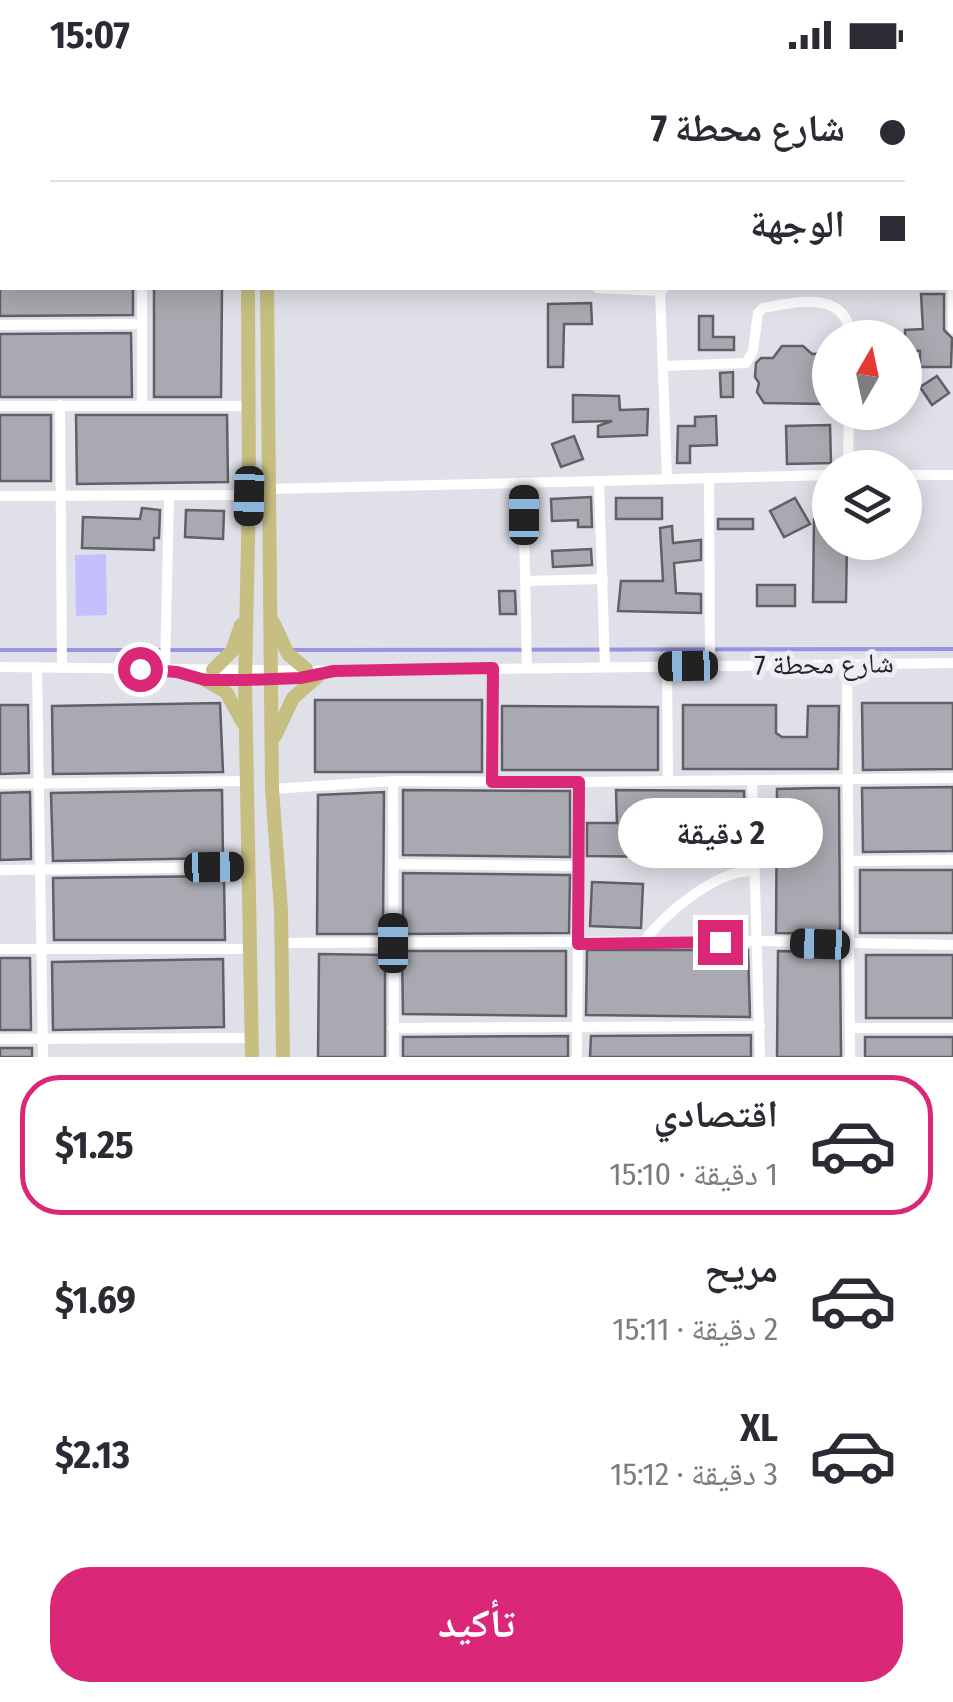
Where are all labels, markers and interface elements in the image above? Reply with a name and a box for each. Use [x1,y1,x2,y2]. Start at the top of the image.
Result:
text: 15:07 [50,12,130,58]
text: شارع محطة 7 [651,105,845,151]
text: الوجهة [750,201,845,247]
north arrow [812,320,922,430]
map controls [812,320,922,560]
button: layers [812,450,922,560]
car [233,466,265,526]
car [509,485,539,545]
street label: شارع محطة 7 [754,646,894,683]
route start [118,647,163,692]
car [658,650,718,682]
callout: 2 دقيقة [618,797,822,867]
text: 2 دقيقة [676,814,765,852]
car [184,851,244,883]
car [378,913,408,973]
route end [698,920,743,965]
car [789,928,851,960]
text: اقتصادي [654,1091,778,1137]
icon: car [808,1100,898,1190]
text: $1.25 [55,1122,134,1168]
text: 1 دقيقة · 15:10 [609,1155,778,1193]
text: مريح [704,1246,778,1292]
icon: car [808,1255,898,1345]
text: $1.69 [55,1277,136,1323]
text: 2 دقيقة · 15:11 [612,1310,778,1348]
text: XL [740,1405,778,1451]
icon: car [808,1410,898,1500]
text: $2.13 [55,1432,130,1478]
text: 3 دقيقة · 15:12 [610,1455,778,1493]
button: تأكيد [50,1567,903,1682]

